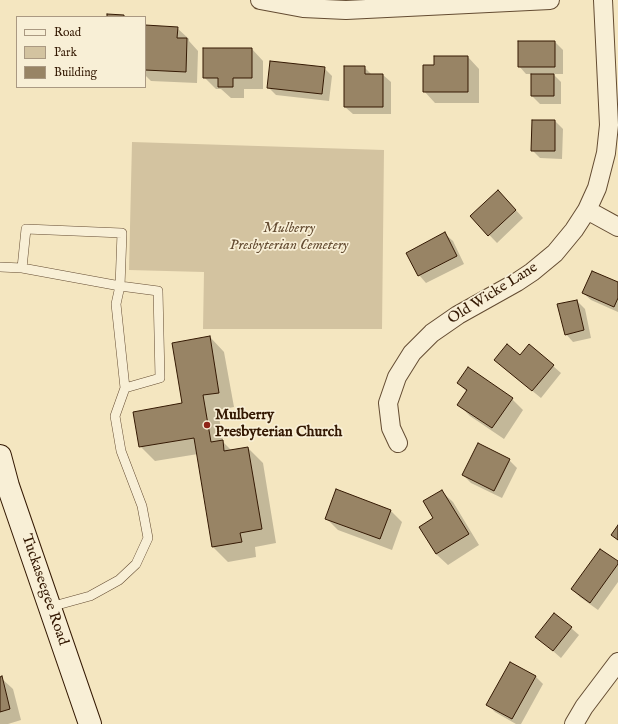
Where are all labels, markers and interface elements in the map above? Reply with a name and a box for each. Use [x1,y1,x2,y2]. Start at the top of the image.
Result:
legend [16,16,146,88]
text: Road [54,25,81,40]
text: Park [54,45,77,60]
text: Building [54,65,97,80]
park label: Mulberry Presbyterian Cemetery [230,220,348,255]
street label: Old Wicke Lane [445,259,541,329]
place label: Mulberry Presbyterian Church [215,407,342,442]
marker: Mulberry Presbyterian Church [202,420,212,430]
street label: Tuckaseegee Road [17,532,71,648]

